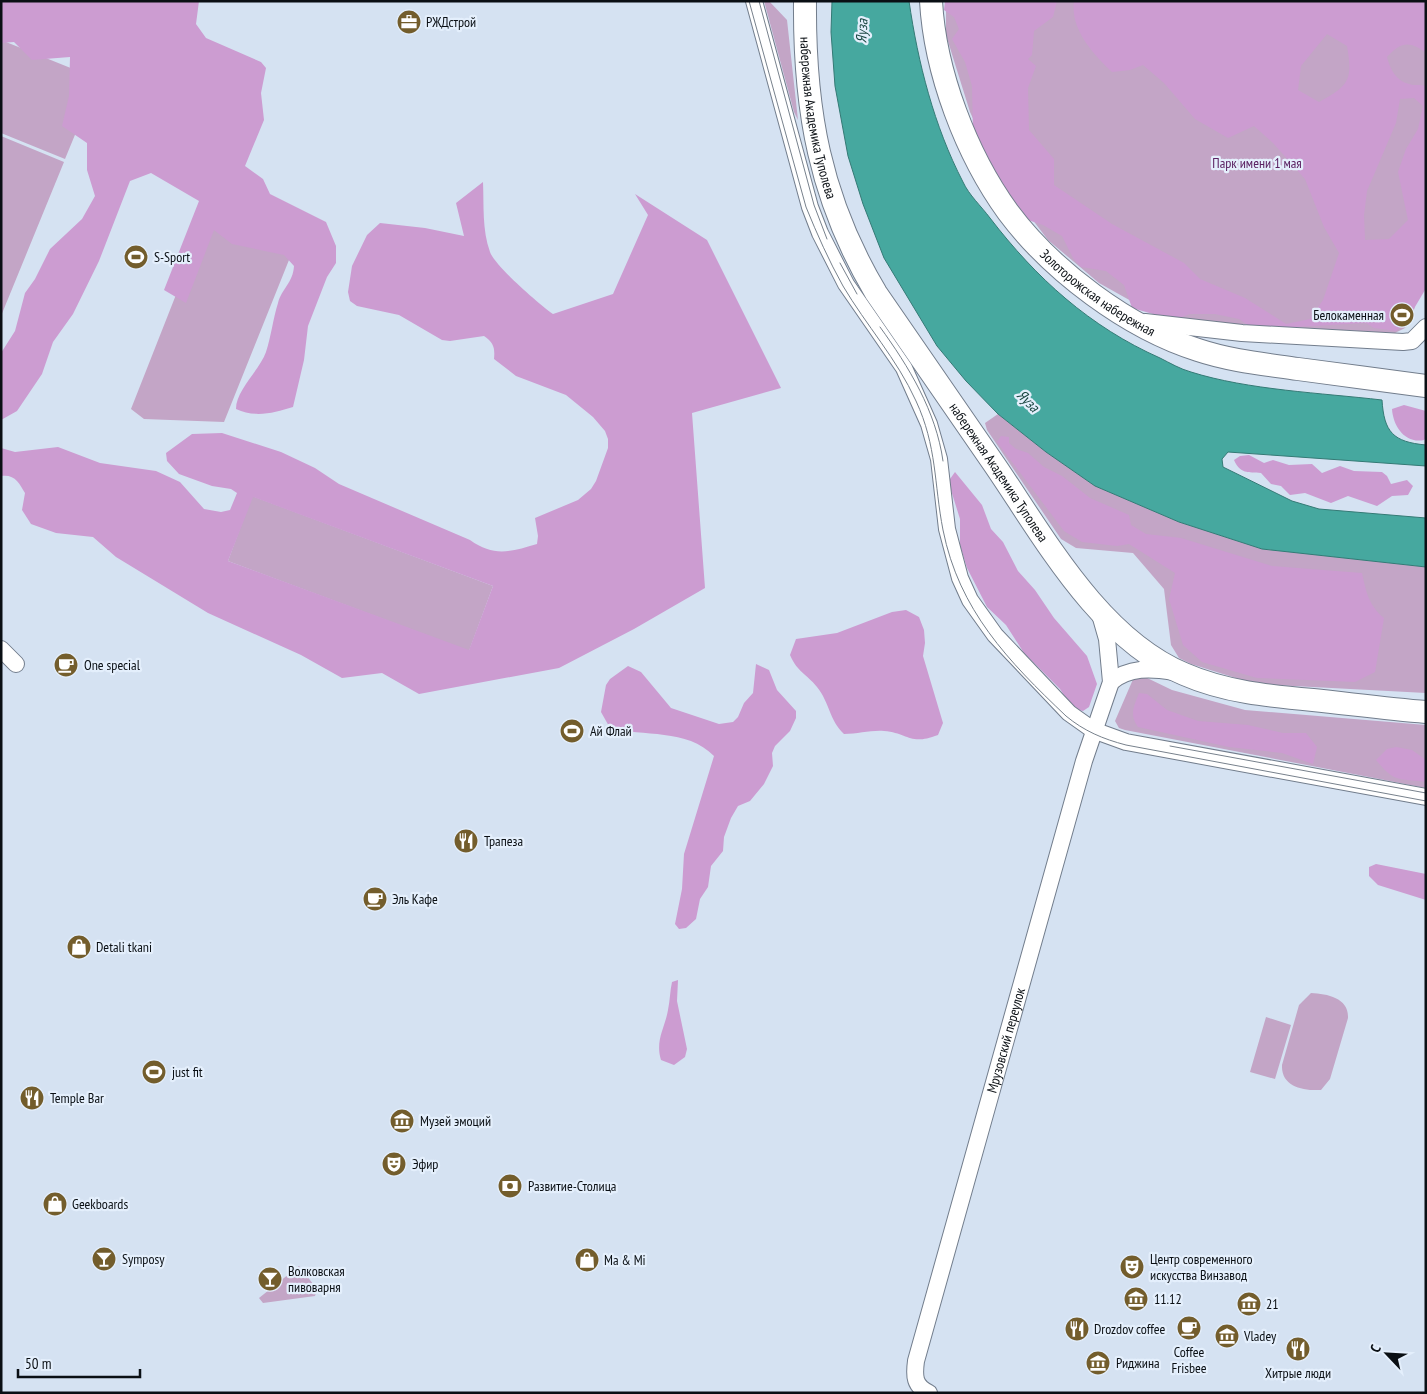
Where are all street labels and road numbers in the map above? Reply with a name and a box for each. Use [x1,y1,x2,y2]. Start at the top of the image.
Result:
street label: набережная Академика Туполева [796,37,841,201]
street label: Золоторожская набережная [1036,245,1158,340]
street label: набережная Академика Туполева [945,399,1052,545]
street label: Мрузовский переулок [983,985,1029,1095]

